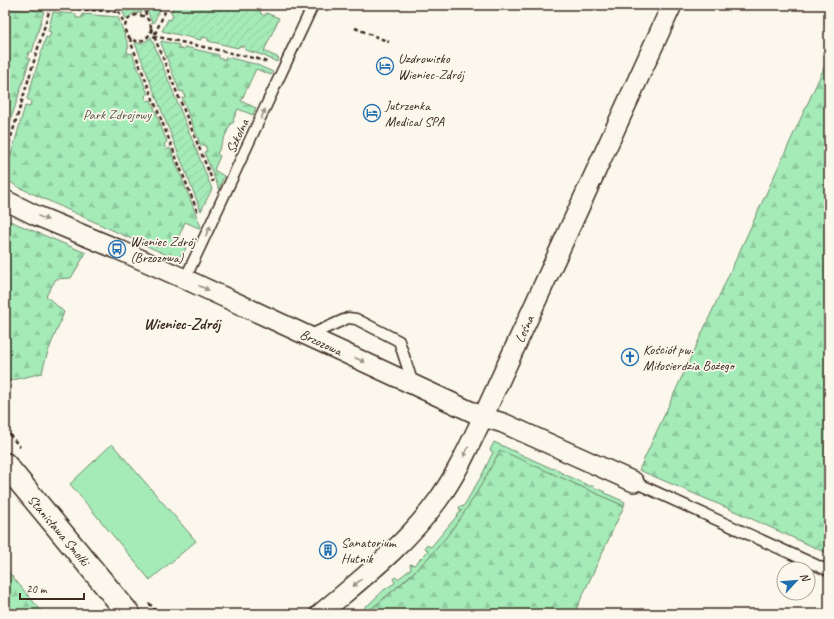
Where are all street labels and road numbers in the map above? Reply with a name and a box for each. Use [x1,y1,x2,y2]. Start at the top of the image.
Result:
street label: Szkolna [222,115,253,156]
street label: Leśna [511,312,538,345]
street label: Brzozowa [297,325,345,360]
street label: Stanisława Smolki [24,491,95,571]

